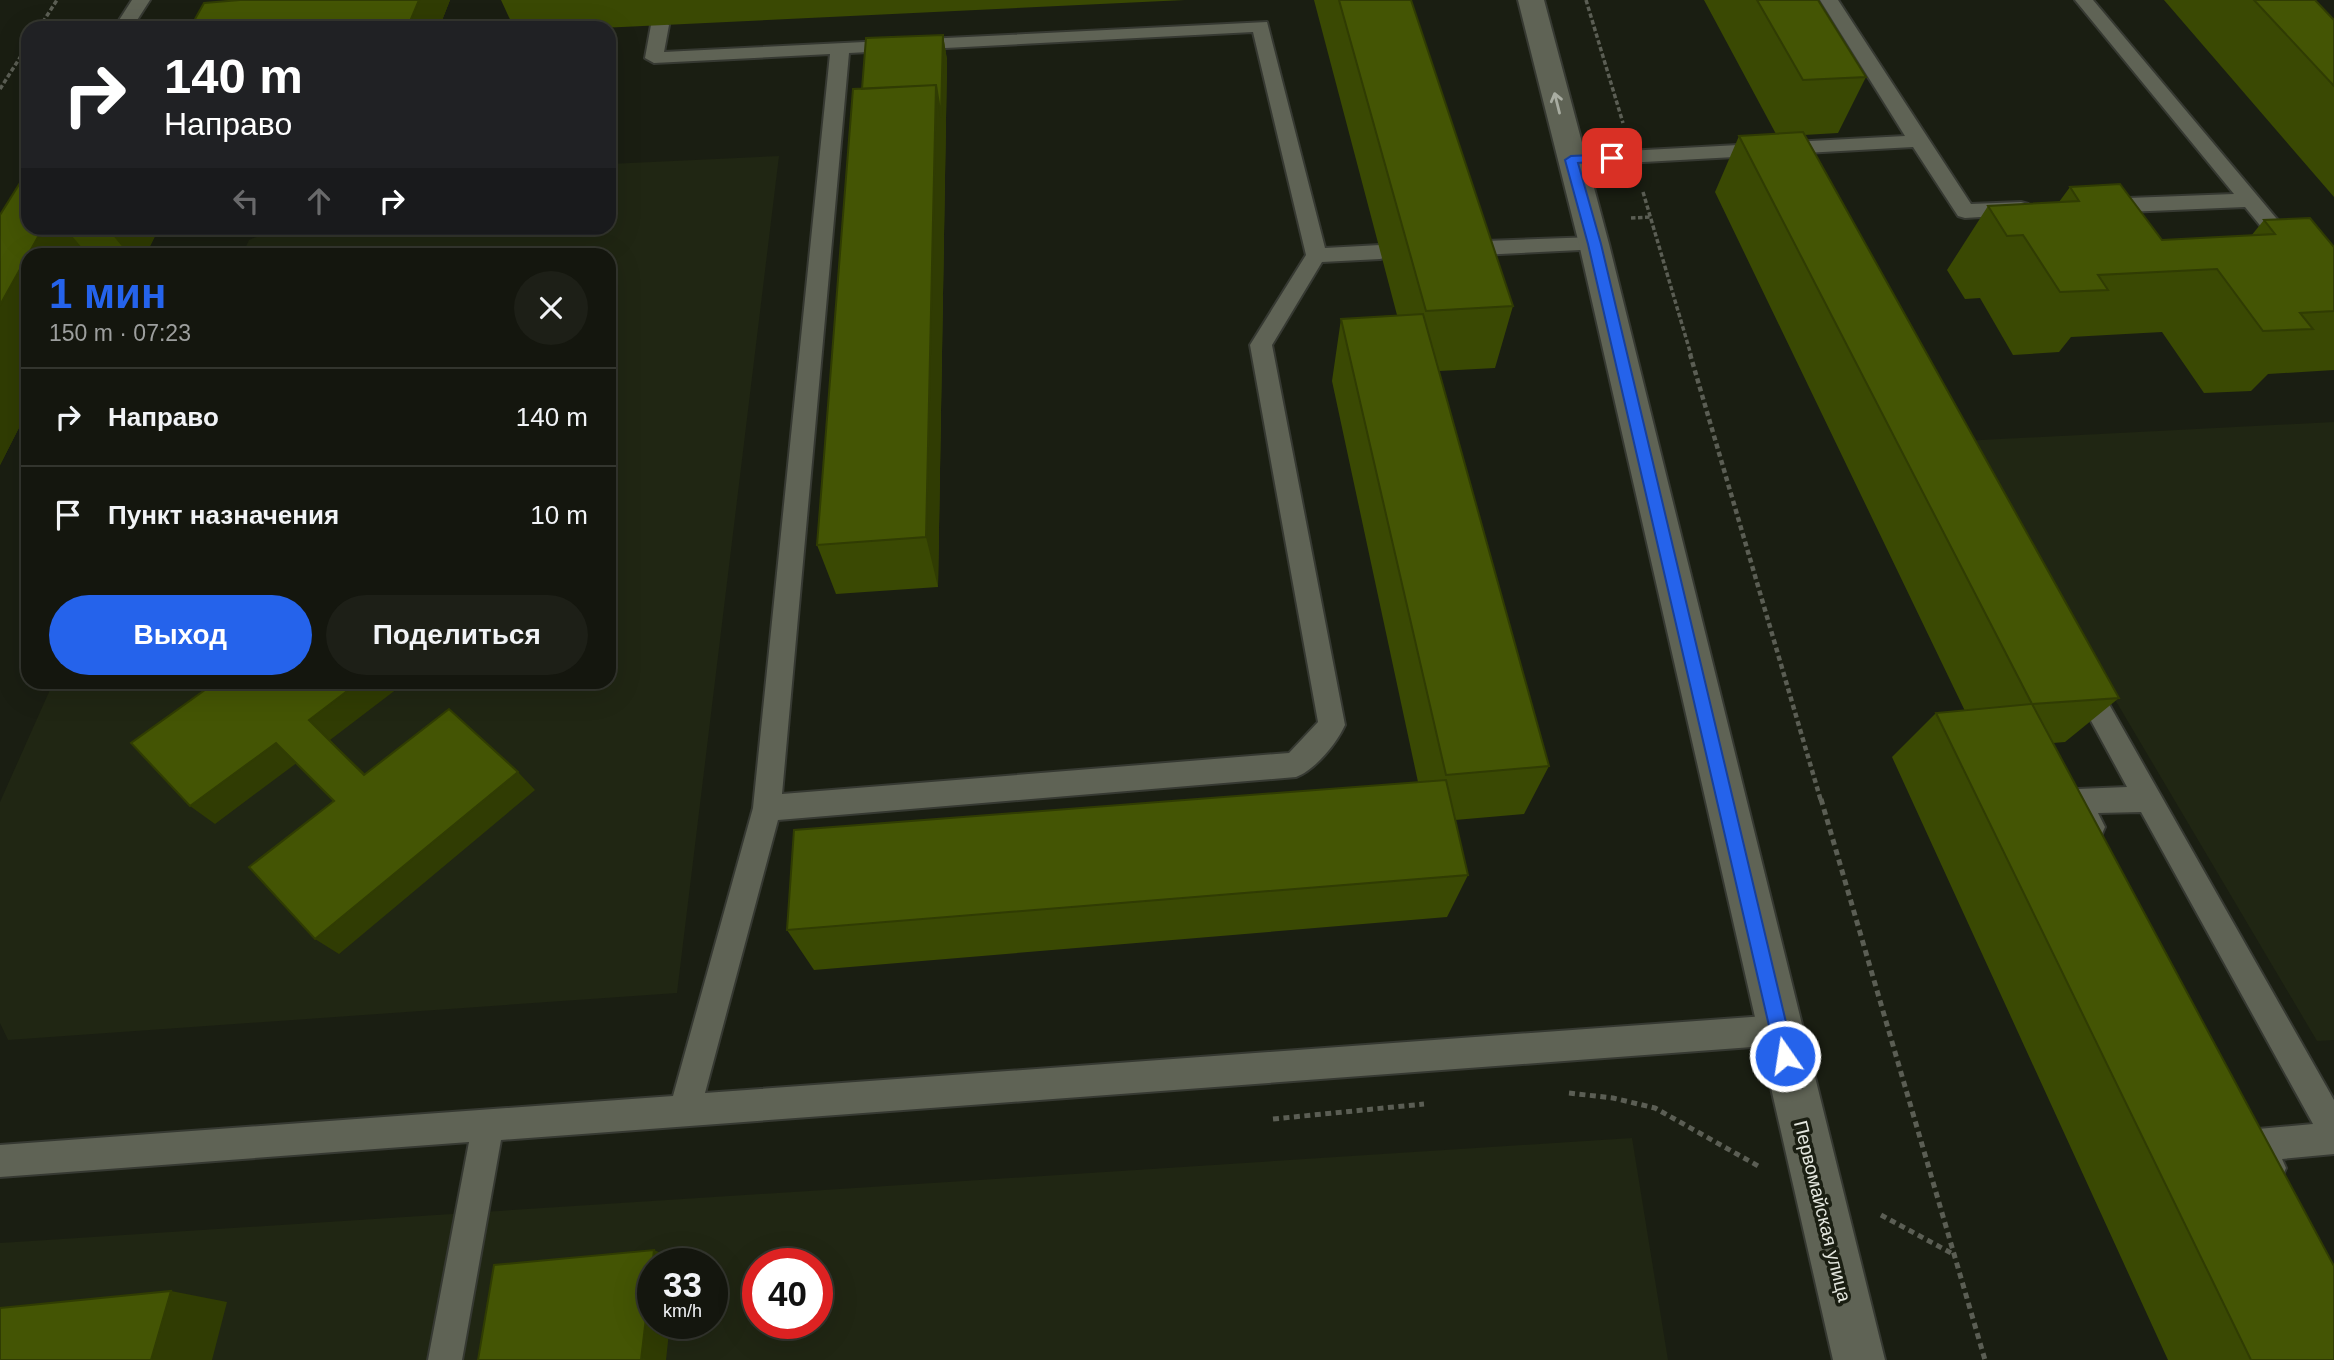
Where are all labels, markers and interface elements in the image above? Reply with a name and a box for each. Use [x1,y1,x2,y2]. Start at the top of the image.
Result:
icon: right [49,49,140,140]
text: 140 m [164,49,303,103]
one-way arrow [1550,92,1563,114]
text: Направо [164,106,292,142]
pin [1582,128,1642,188]
icon: arrive [1593,139,1631,177]
icon: left [227,182,265,220]
icon: ahead [300,182,338,220]
icon: right [373,182,411,220]
text: 1 мин [49,270,166,317]
button: close [514,271,588,345]
text: 150 m · 07:23 [49,320,191,346]
icon: right [49,398,87,436]
text: Направо [108,402,219,432]
text: 140 m [516,402,588,432]
icon: arrive [49,496,87,534]
text: Пункт назначения [108,500,339,530]
text: 10 m [530,500,588,530]
button: Выход [49,595,312,675]
button: Поделиться [326,595,588,675]
position arrow [1748,1019,1822,1093]
street label: Первомайская улица [1790,1118,1855,1304]
speed limit sign: 40 [742,1248,833,1339]
text: 33 [663,1265,702,1304]
text: km/h [663,1301,702,1321]

